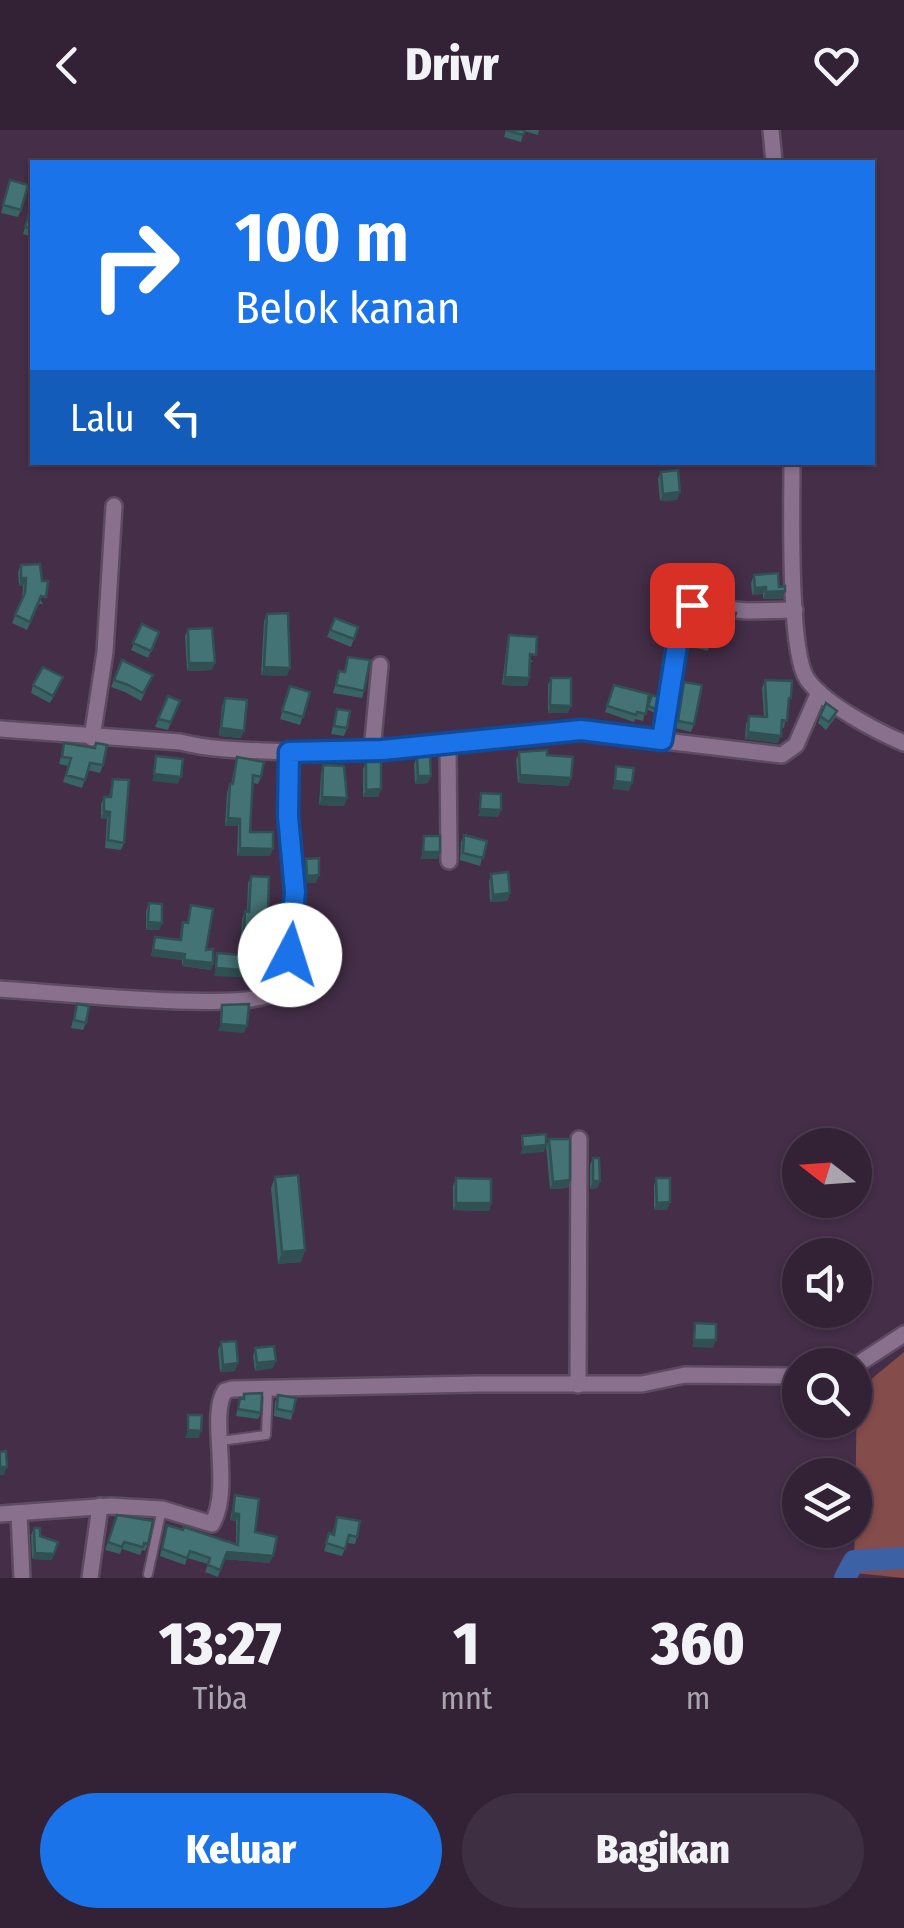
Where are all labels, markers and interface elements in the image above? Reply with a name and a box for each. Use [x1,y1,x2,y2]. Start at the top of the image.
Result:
icon: back [40,38,95,93]
text: Drivr [405,38,499,92]
icon: heart [809,38,864,93]
text: 100 m [235,196,409,280]
icon: right [70,200,200,330]
text: Belok kanan [235,281,461,335]
icon: left [155,390,210,445]
text: Lalu [70,395,135,441]
pin [650,563,735,648]
icon: arrive [665,578,720,633]
position arrow [238,903,342,1007]
north arrow [782,1128,872,1218]
map controls [782,1128,872,1548]
button: sound [782,1238,872,1328]
button: search [782,1348,872,1438]
button: layers [782,1458,872,1548]
text: 13:27 [159,1608,281,1680]
text: 1 [453,1608,479,1680]
text: 360 [651,1608,745,1680]
text: Tiba [193,1679,248,1717]
text: mnt [440,1679,492,1717]
text: m [686,1679,710,1717]
button: Keluar [40,1793,442,1908]
button: Bagikan [462,1793,864,1908]

